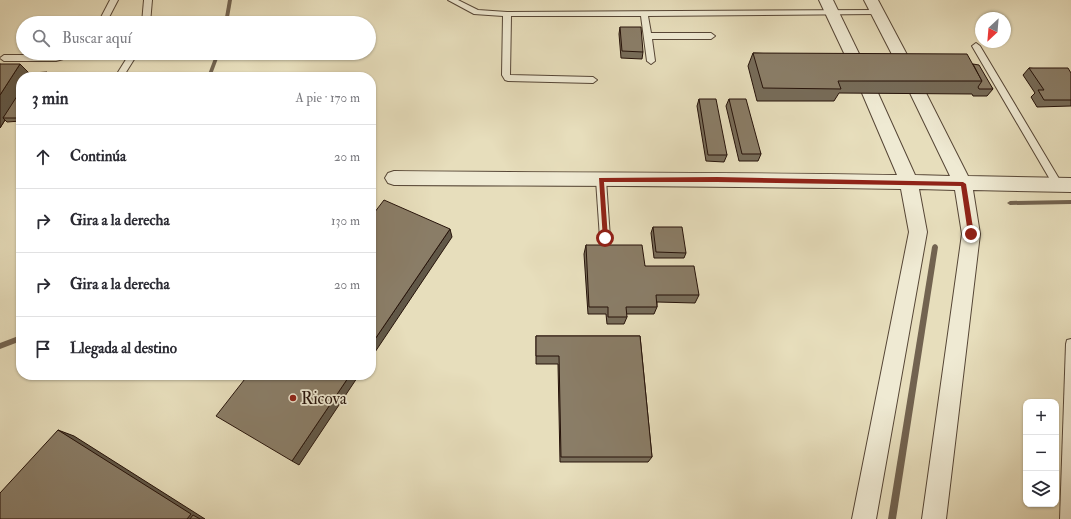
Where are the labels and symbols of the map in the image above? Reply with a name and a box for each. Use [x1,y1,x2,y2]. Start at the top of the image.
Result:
north arrow [975,12,1011,48]
route end [962,225,980,243]
route start [596,229,614,247]
place label: Ricova [301,388,348,409]
marker: Ricova [288,393,298,403]

